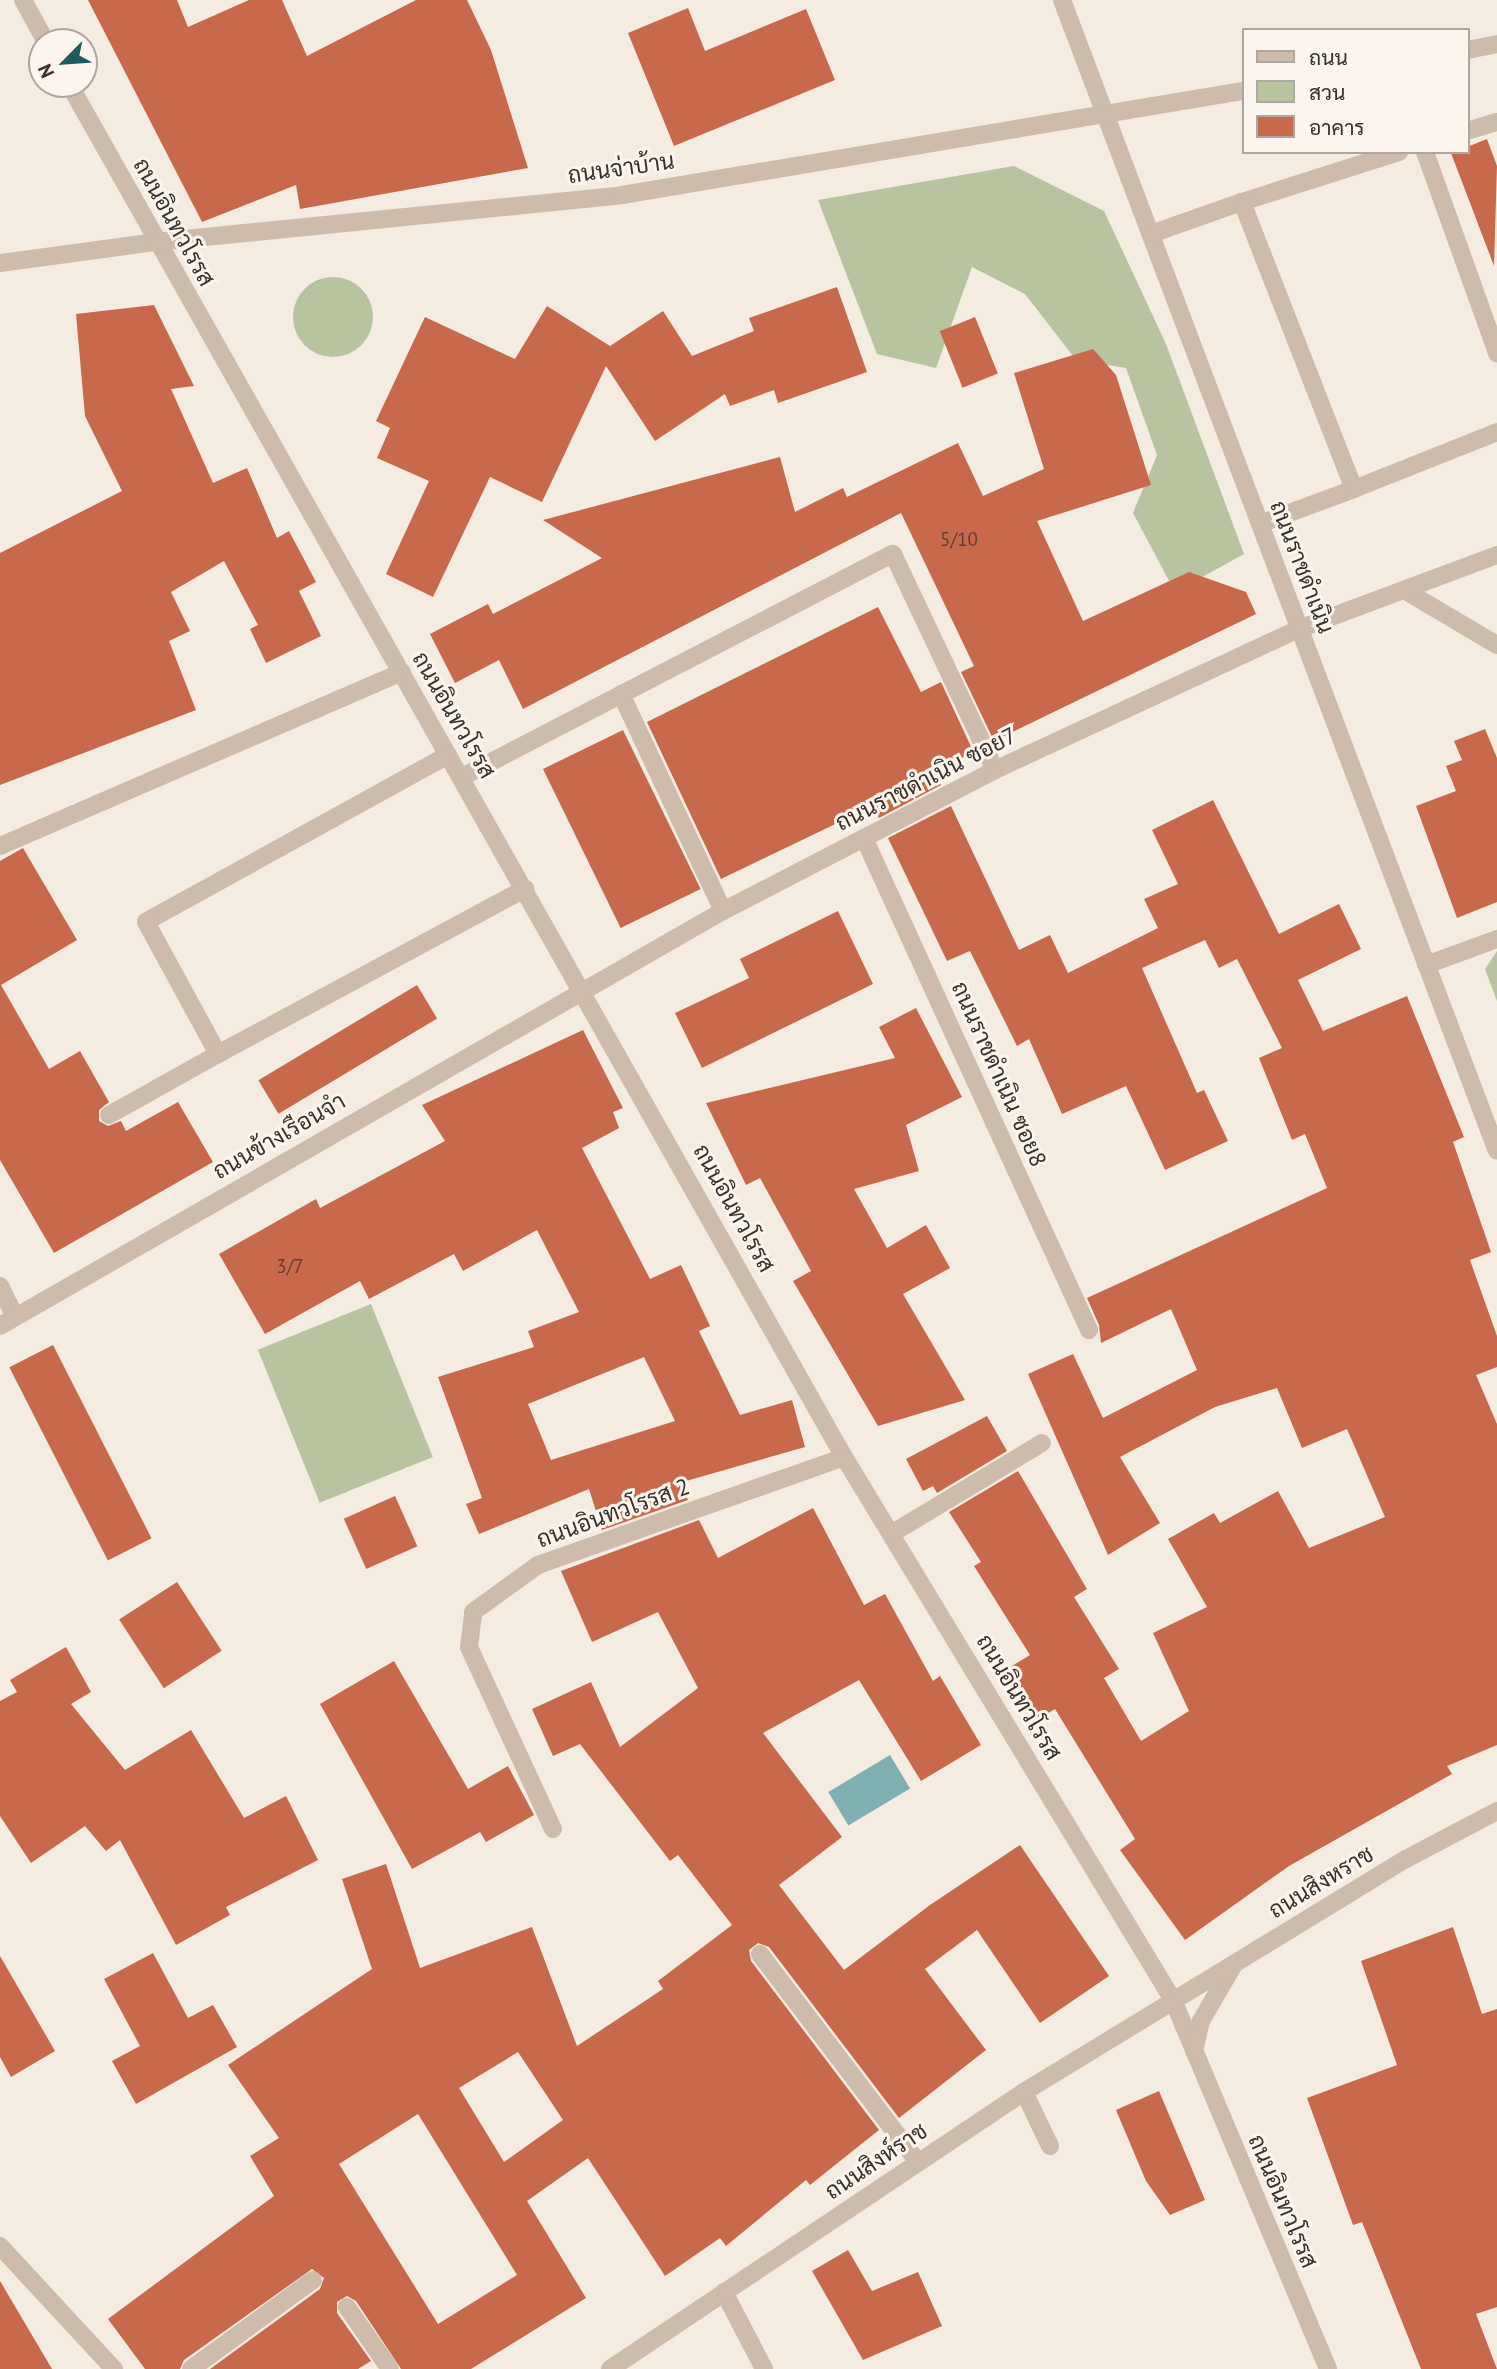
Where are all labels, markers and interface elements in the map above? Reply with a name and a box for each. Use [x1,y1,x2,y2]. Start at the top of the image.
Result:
north arrow [28,28,98,98]
legend [1242,28,1469,154]
text: ถนน [1309,44,1348,71]
text: N [32,60,59,82]
text: สวน [1309,79,1345,106]
text: อาคาร [1309,114,1365,141]
street label: ถนนจ่าบ้าน [566,147,676,189]
street label: ถนนอินทวโรรส [128,153,220,291]
street label: ถนนราชดำเนิน [1264,497,1340,637]
house number: 5/10 [940,529,978,551]
street label: ถนนอินทวโรรส [407,647,501,783]
street label: ถนนราชดำเนิน ซอย7 [831,721,1021,837]
street label: ถนนราชดำเนิน ซอย8 [946,977,1052,1171]
street label: ถนนข้างเรือนจำ [208,1087,350,1185]
street label: ถนนอินทวโรรส [688,1139,780,1277]
house number: 3/7 [276,1256,304,1278]
street label: ถนนอินทวโรรส 2 [533,1473,693,1553]
street label: ถนนอินทวโรรส [971,1629,1067,1765]
street label: ถนนสิงหราช [1264,1840,1378,1924]
street label: ถนนสิงห์ราช [820,2117,932,2205]
street label: ถนนอินทวโรรส [1243,2130,1323,2272]

